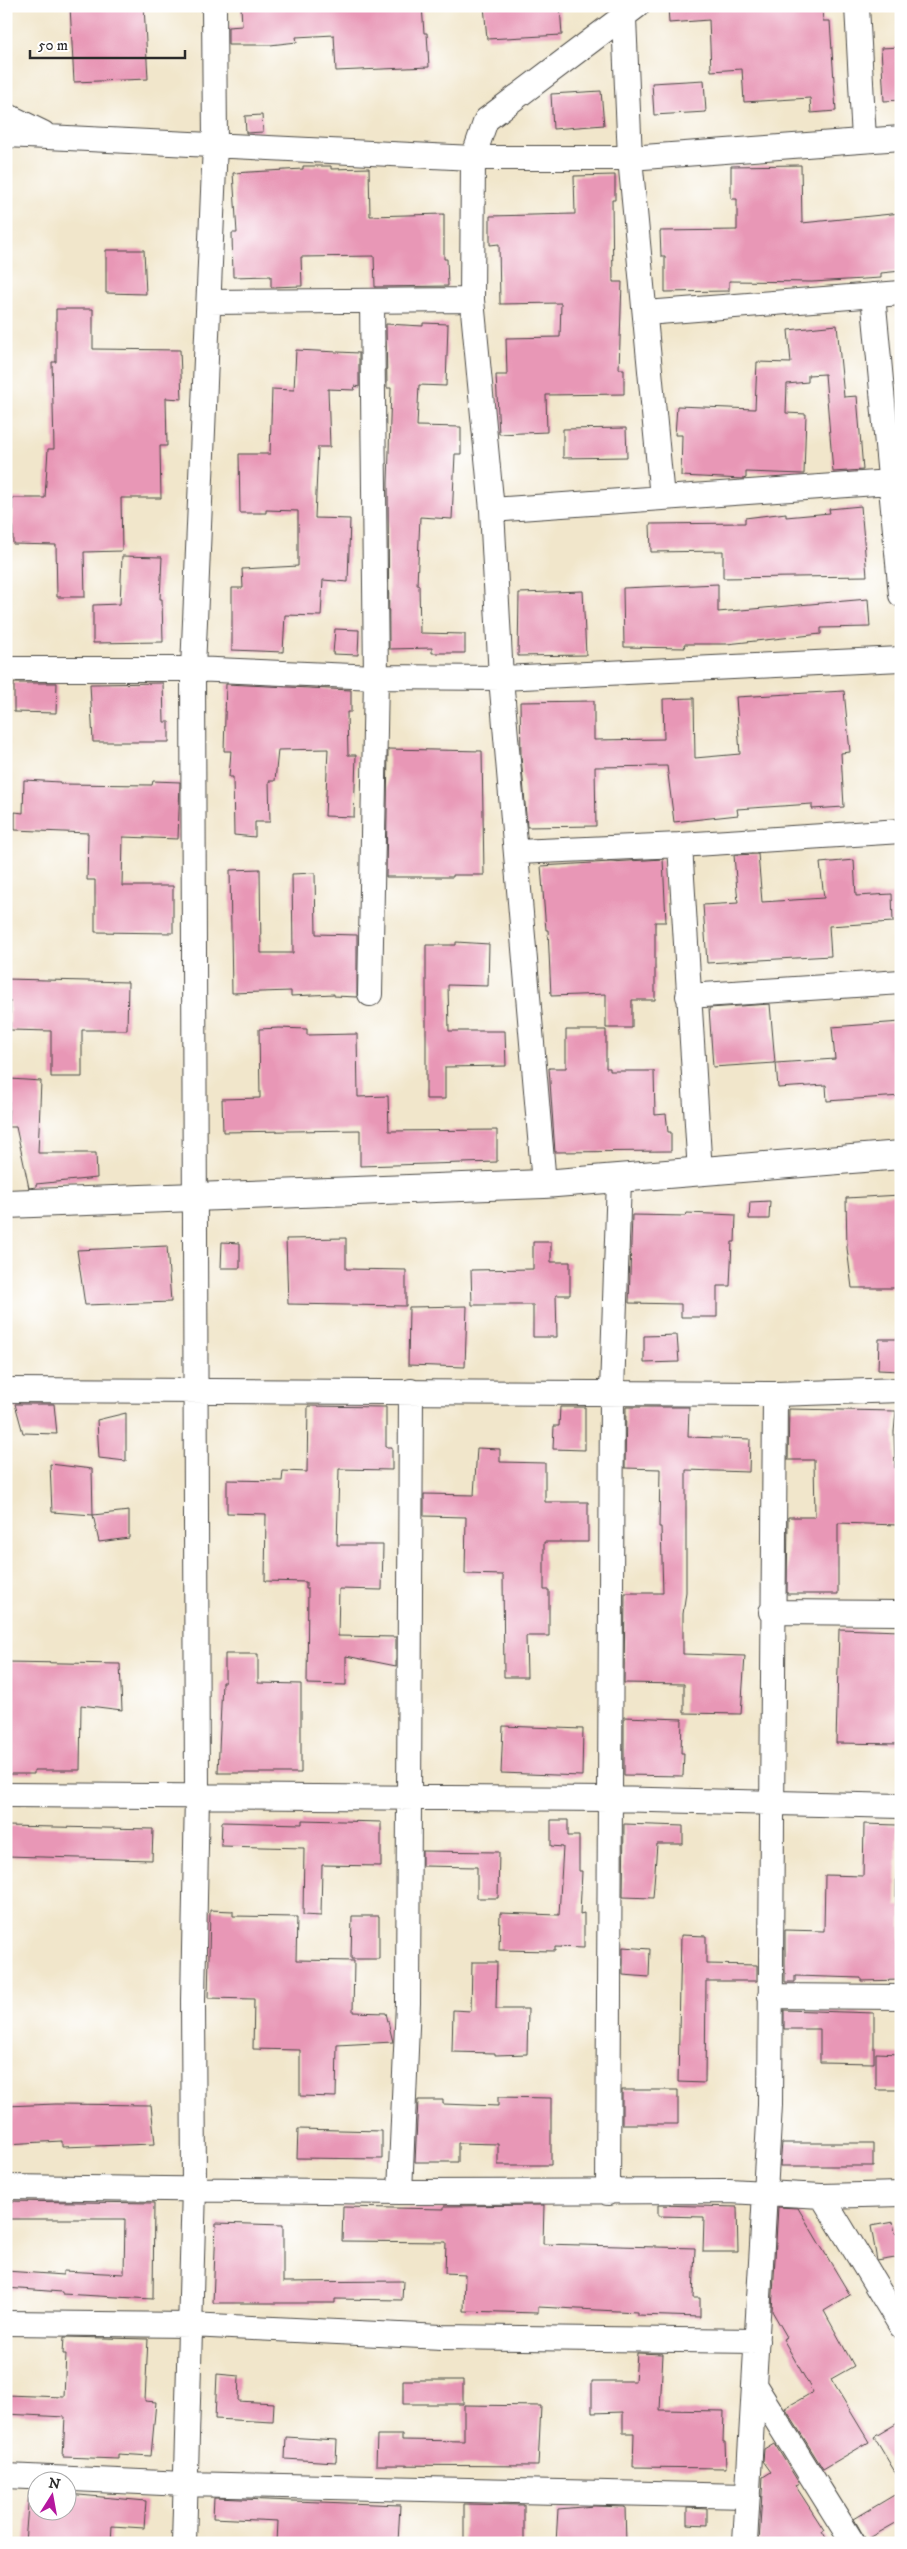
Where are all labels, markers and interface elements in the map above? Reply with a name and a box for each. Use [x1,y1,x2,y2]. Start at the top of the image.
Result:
scale bar [30,28,185,60]
text: 50 m [38,36,68,55]
north arrow [28,2472,78,2522]
text: N [47,2474,62,2494]

